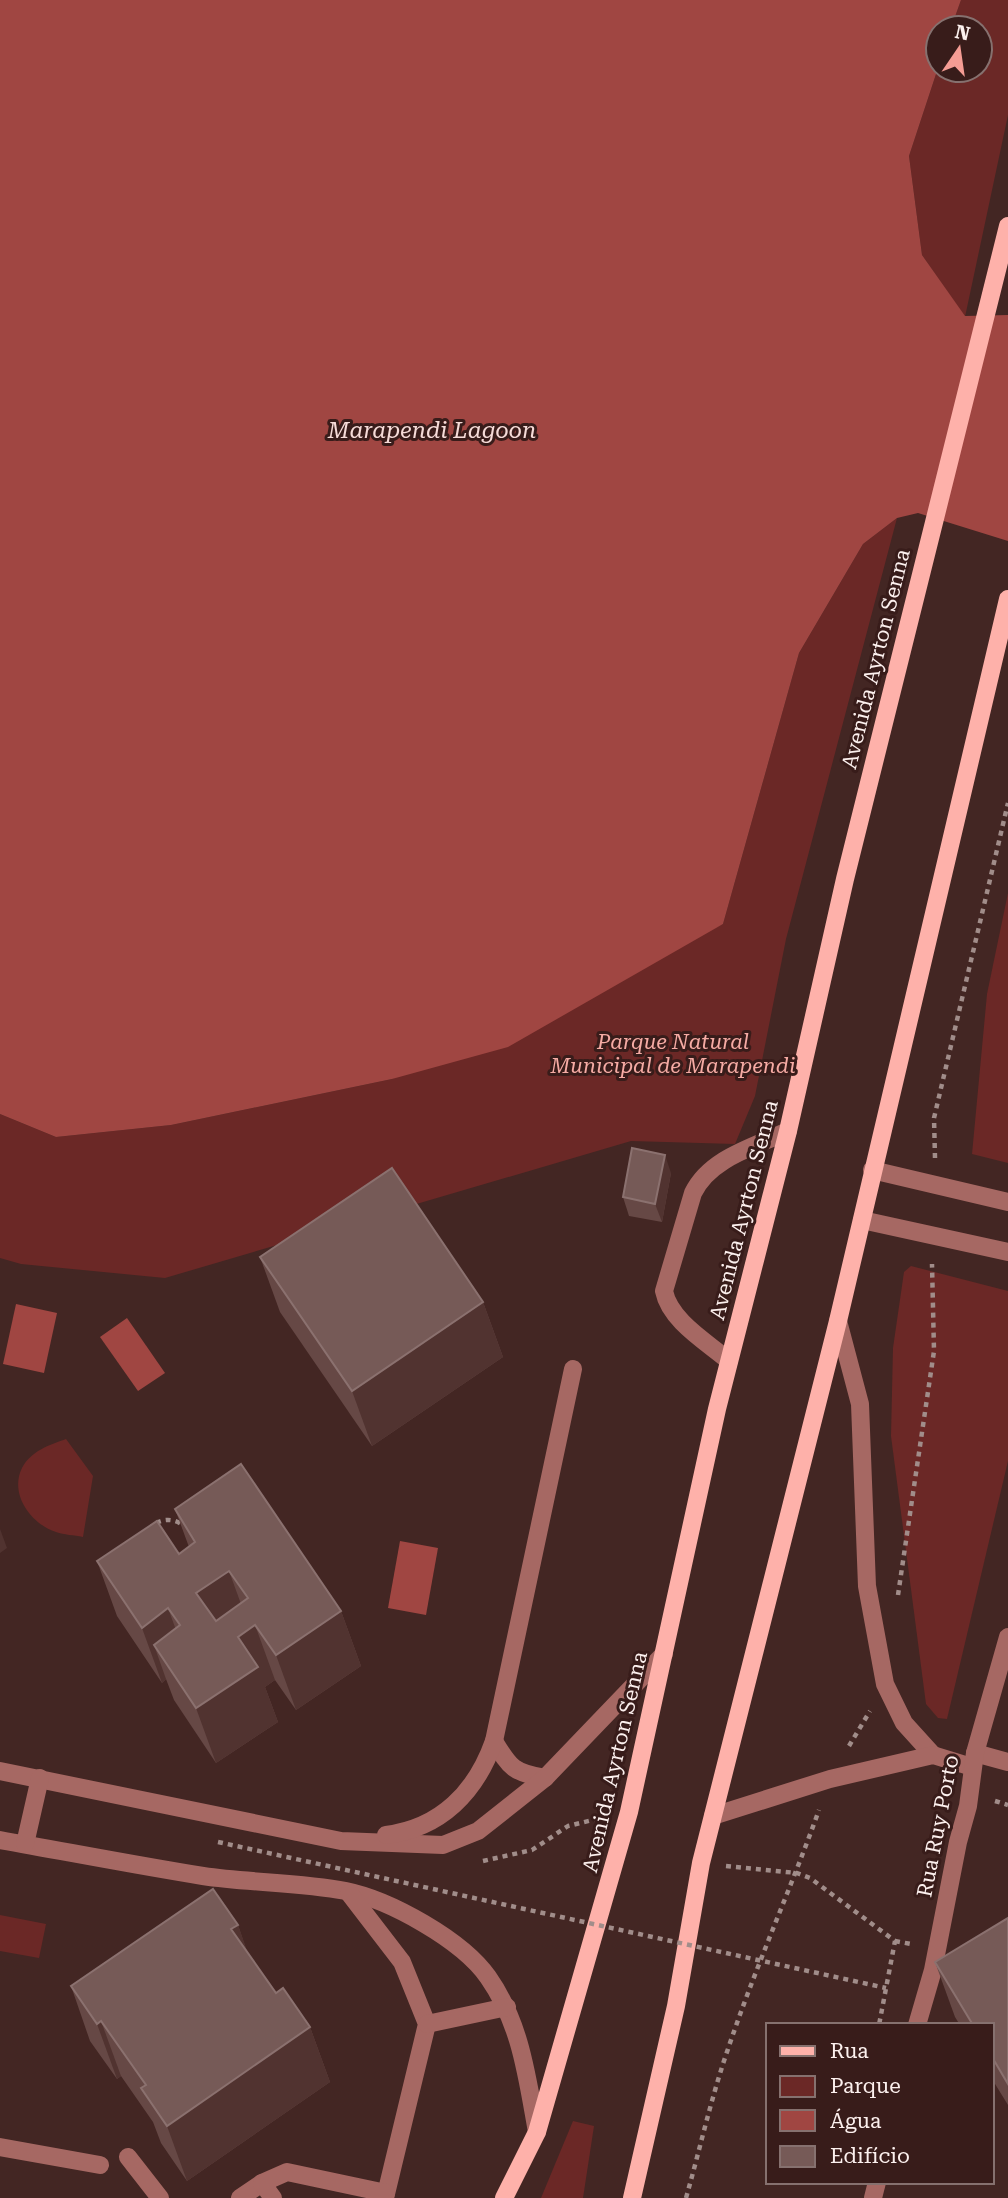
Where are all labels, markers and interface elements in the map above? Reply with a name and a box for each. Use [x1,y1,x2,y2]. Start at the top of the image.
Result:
north arrow [924,14,994,84]
text: N [953,20,973,46]
water label: Marapendi Lagoon [327,417,536,444]
street label: Avenida Ayrton Senna [837,546,915,772]
park label: Parque Natural Municipal de Marapendi [549,1030,796,1078]
street label: Avenida Ayrton Senna [705,1097,783,1323]
street label: Avenida Ayrton Senna [578,1649,652,1875]
street label: Rua Ruy Porto [912,1753,964,1899]
legend [766,2023,994,2184]
text: Rua [830,2039,869,2063]
text: Parque [830,2074,901,2098]
text: Água [830,2108,882,2133]
text: Edifício [830,2144,910,2168]

